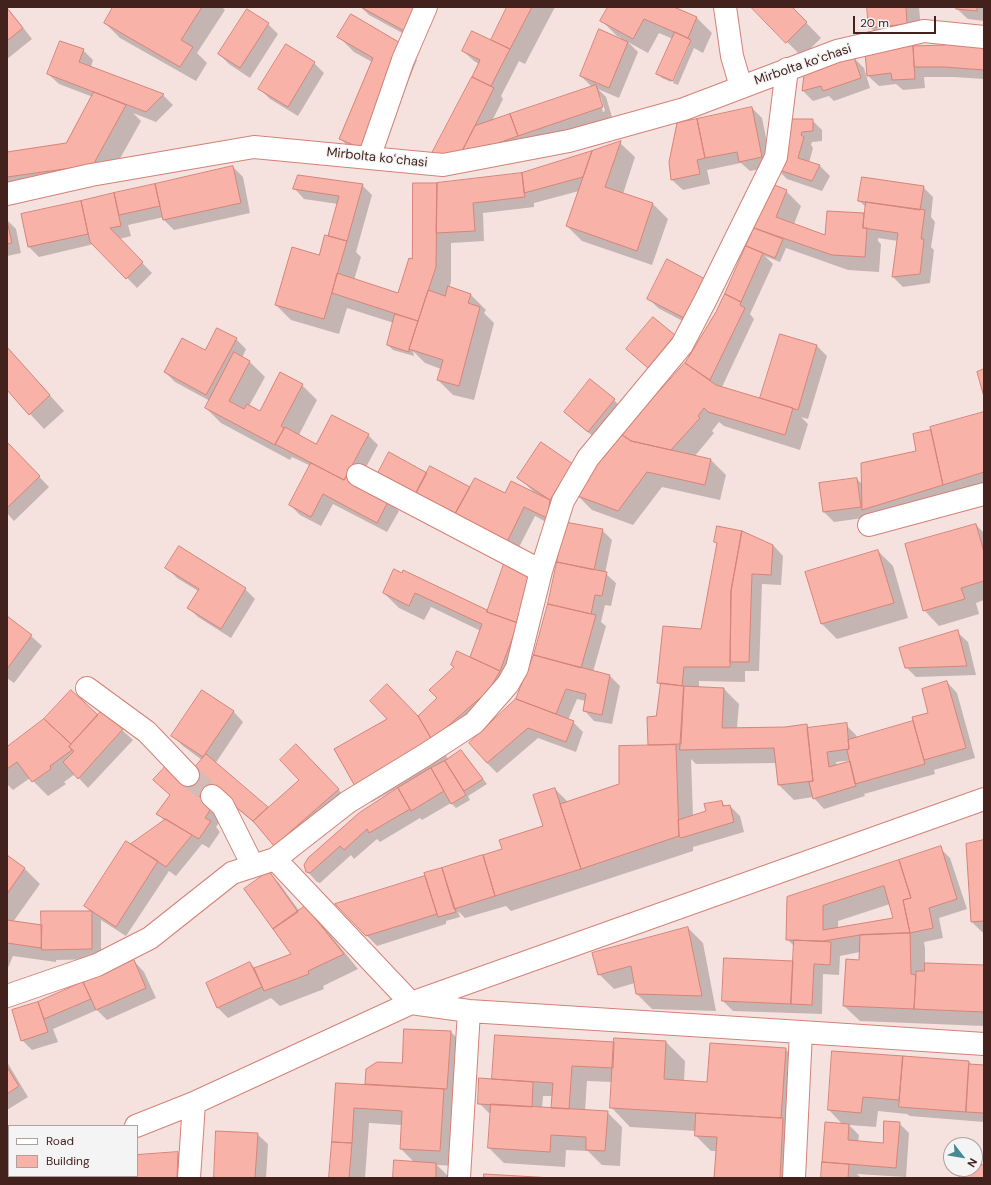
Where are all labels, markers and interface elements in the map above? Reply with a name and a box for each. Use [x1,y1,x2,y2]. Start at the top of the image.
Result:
scale bar [855,8,938,34]
text: 20 m [860,15,889,31]
street label: Mirbolta koʻchasi [752,41,854,89]
street label: Mirbolta koʻchasi [326,145,428,171]
legend [8,1125,138,1177]
text: Road [46,1133,74,1149]
north arrow [943,1137,983,1177]
text: Building [46,1153,90,1169]
text: N [964,1156,980,1170]

